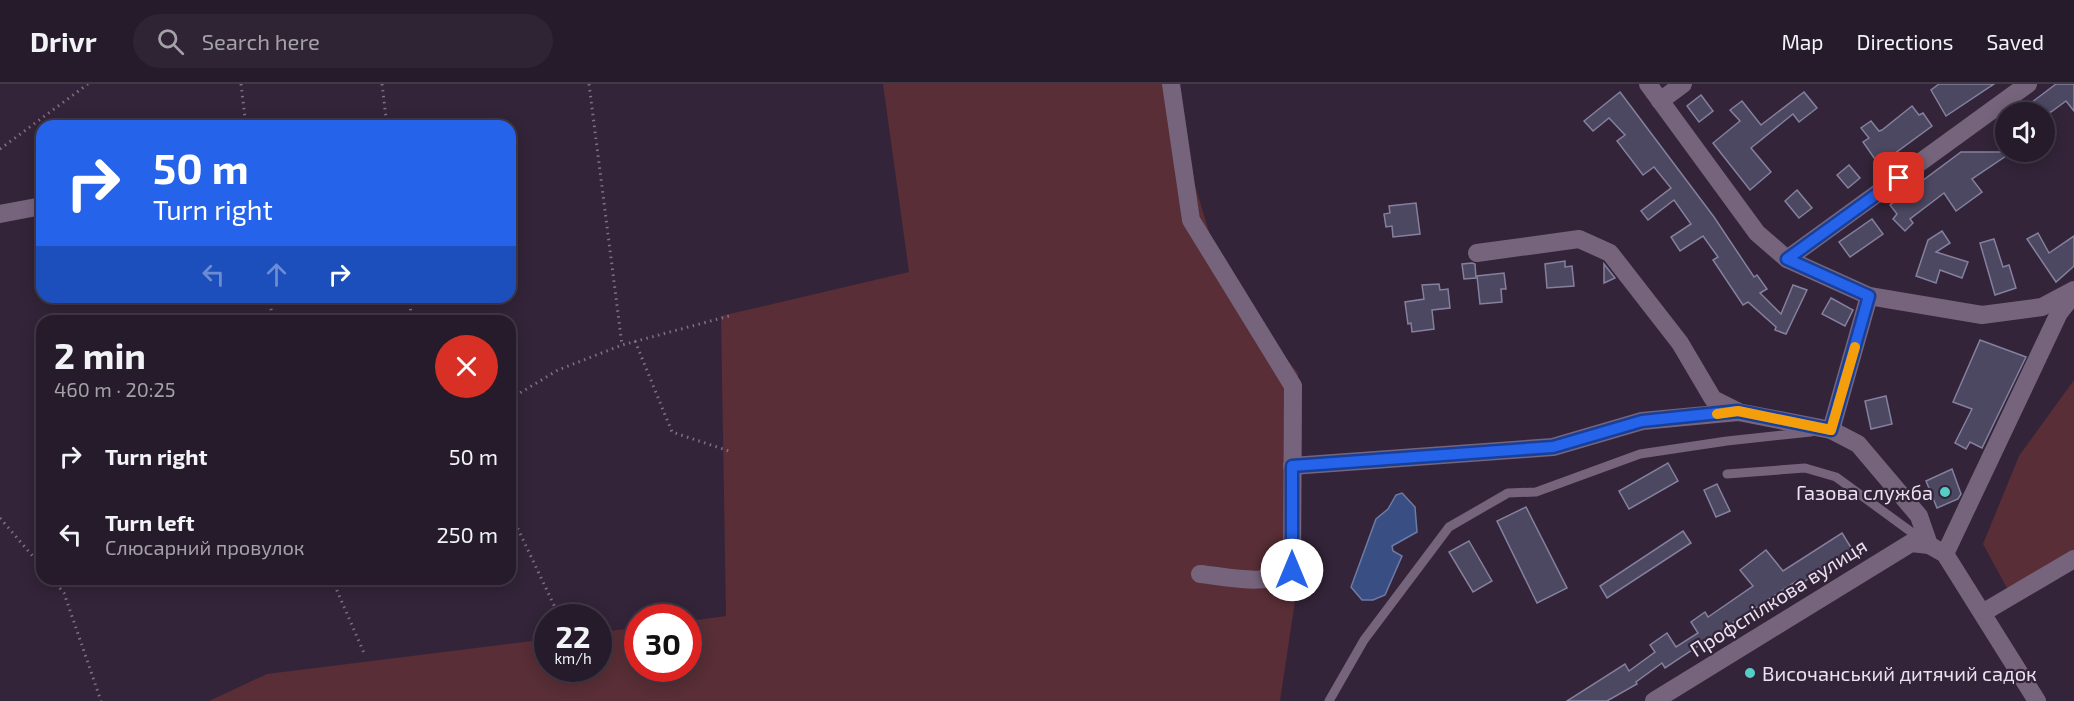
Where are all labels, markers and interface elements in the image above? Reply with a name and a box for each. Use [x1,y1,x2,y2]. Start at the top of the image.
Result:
search box [133,14,553,68]
text: Drivr [30,24,97,58]
icon: search [154,25,187,58]
text: Search here [202,28,320,54]
text: Map [1781,29,1824,54]
text: Directions [1857,29,1953,54]
text: Saved [1986,29,2044,54]
map controls [1995,102,2055,162]
button: sound [1995,102,2055,162]
text: 50 m [153,142,249,192]
icon: right [54,144,132,222]
pin [1873,152,1924,203]
icon: arrive [1882,161,1915,194]
text: Turn right [153,193,273,225]
icon: left [197,258,230,291]
icon: ahead [260,258,293,291]
icon: right [323,258,356,291]
text: 2 min [54,333,146,376]
button: close [435,335,498,398]
text: 460 m · 20:25 [54,377,175,401]
icon: right [54,440,87,473]
text: Turn right [105,443,207,469]
text: 50 m [449,443,498,469]
place label: Газова служба [1796,480,1933,505]
marker: Газова служба [1938,485,1952,499]
text: Turn left [105,509,194,535]
icon: left [54,518,87,551]
text: 250 m [436,521,498,547]
street label: Профспілкова вулиця [1685,533,1871,662]
text: Слюсарний провулок [105,535,305,559]
position arrow [1260,538,1324,602]
speed limit sign: 30 [624,604,702,682]
text: 22 [556,618,590,654]
text: km/h [554,649,592,667]
place label: Височанський дитячий садок [1762,661,2037,685]
marker: Височанський дитячий садок [1743,666,1757,680]

